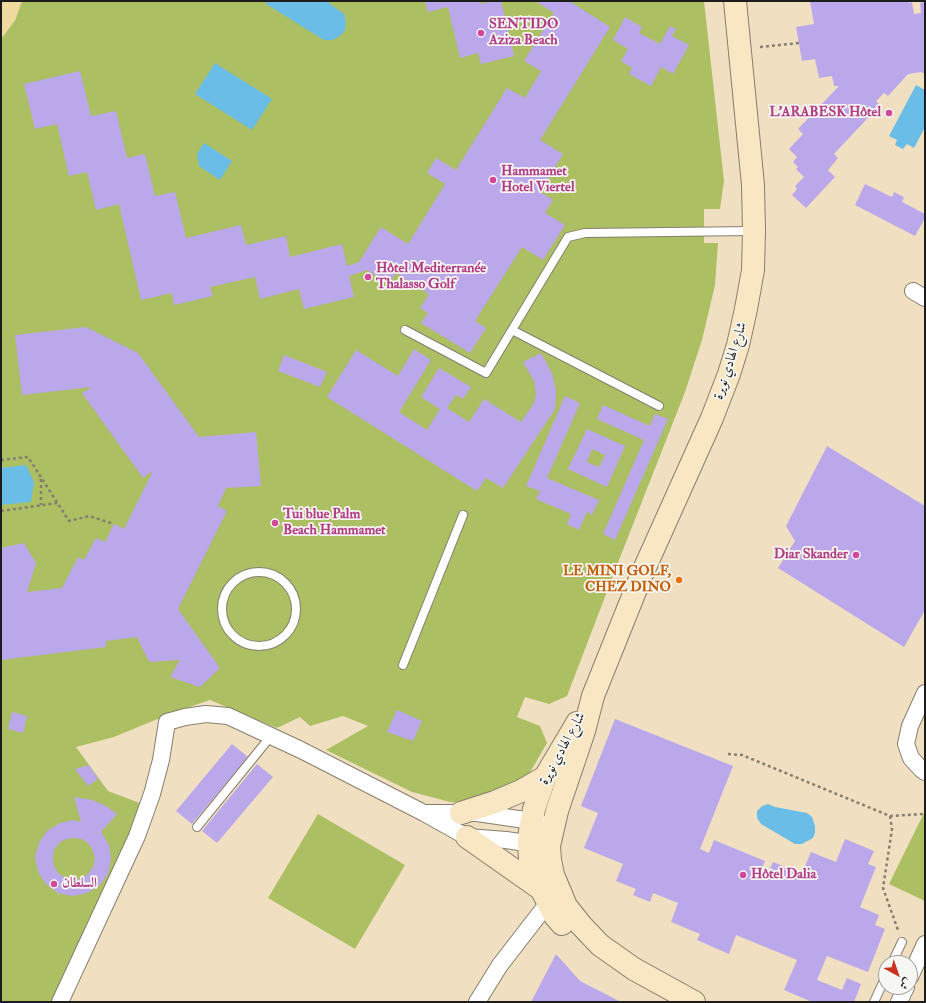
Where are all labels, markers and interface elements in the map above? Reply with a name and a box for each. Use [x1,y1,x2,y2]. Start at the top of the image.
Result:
place label: SENTIDO Aziza Beach [489,17,558,50]
marker: SENTIDO Aziza Beach [476,28,486,38]
place label: L'ARABESK Hôtel [770,105,881,121]
marker: L'ARABESK Hôtel [884,108,894,118]
place label: Hammamet Hotel Viertel [501,164,575,196]
marker: Hammamet Hotel Viertel [488,175,498,185]
place label: Hôtel Mediterranée Thalasso Golf [376,261,486,294]
marker: Hôtel Mediterranée Thalasso Golf [363,272,373,282]
street label: شارع الهادي نويرة [711,320,751,402]
place label: Tui blue Palm Beach Hammamet [283,507,386,540]
marker: Tui blue Palm Beach Hammamet [270,518,280,528]
place label: Diar Skander [774,547,848,563]
marker: Diar Skander [851,550,861,560]
place label: LE MINI GOLF, CHEZ DINO [563,564,671,596]
marker: LE MINI GOLF, CHEZ DINO [674,575,684,585]
street label: شارع الهادي نويرة [536,710,590,788]
place label: Hôtel Dalia [751,867,816,883]
marker: Hôtel Dalia [738,870,748,880]
place label: السلطان [62,876,97,892]
marker: السلطان [49,879,59,889]
north arrow [878,955,918,995]
text: ش [897,975,914,992]

